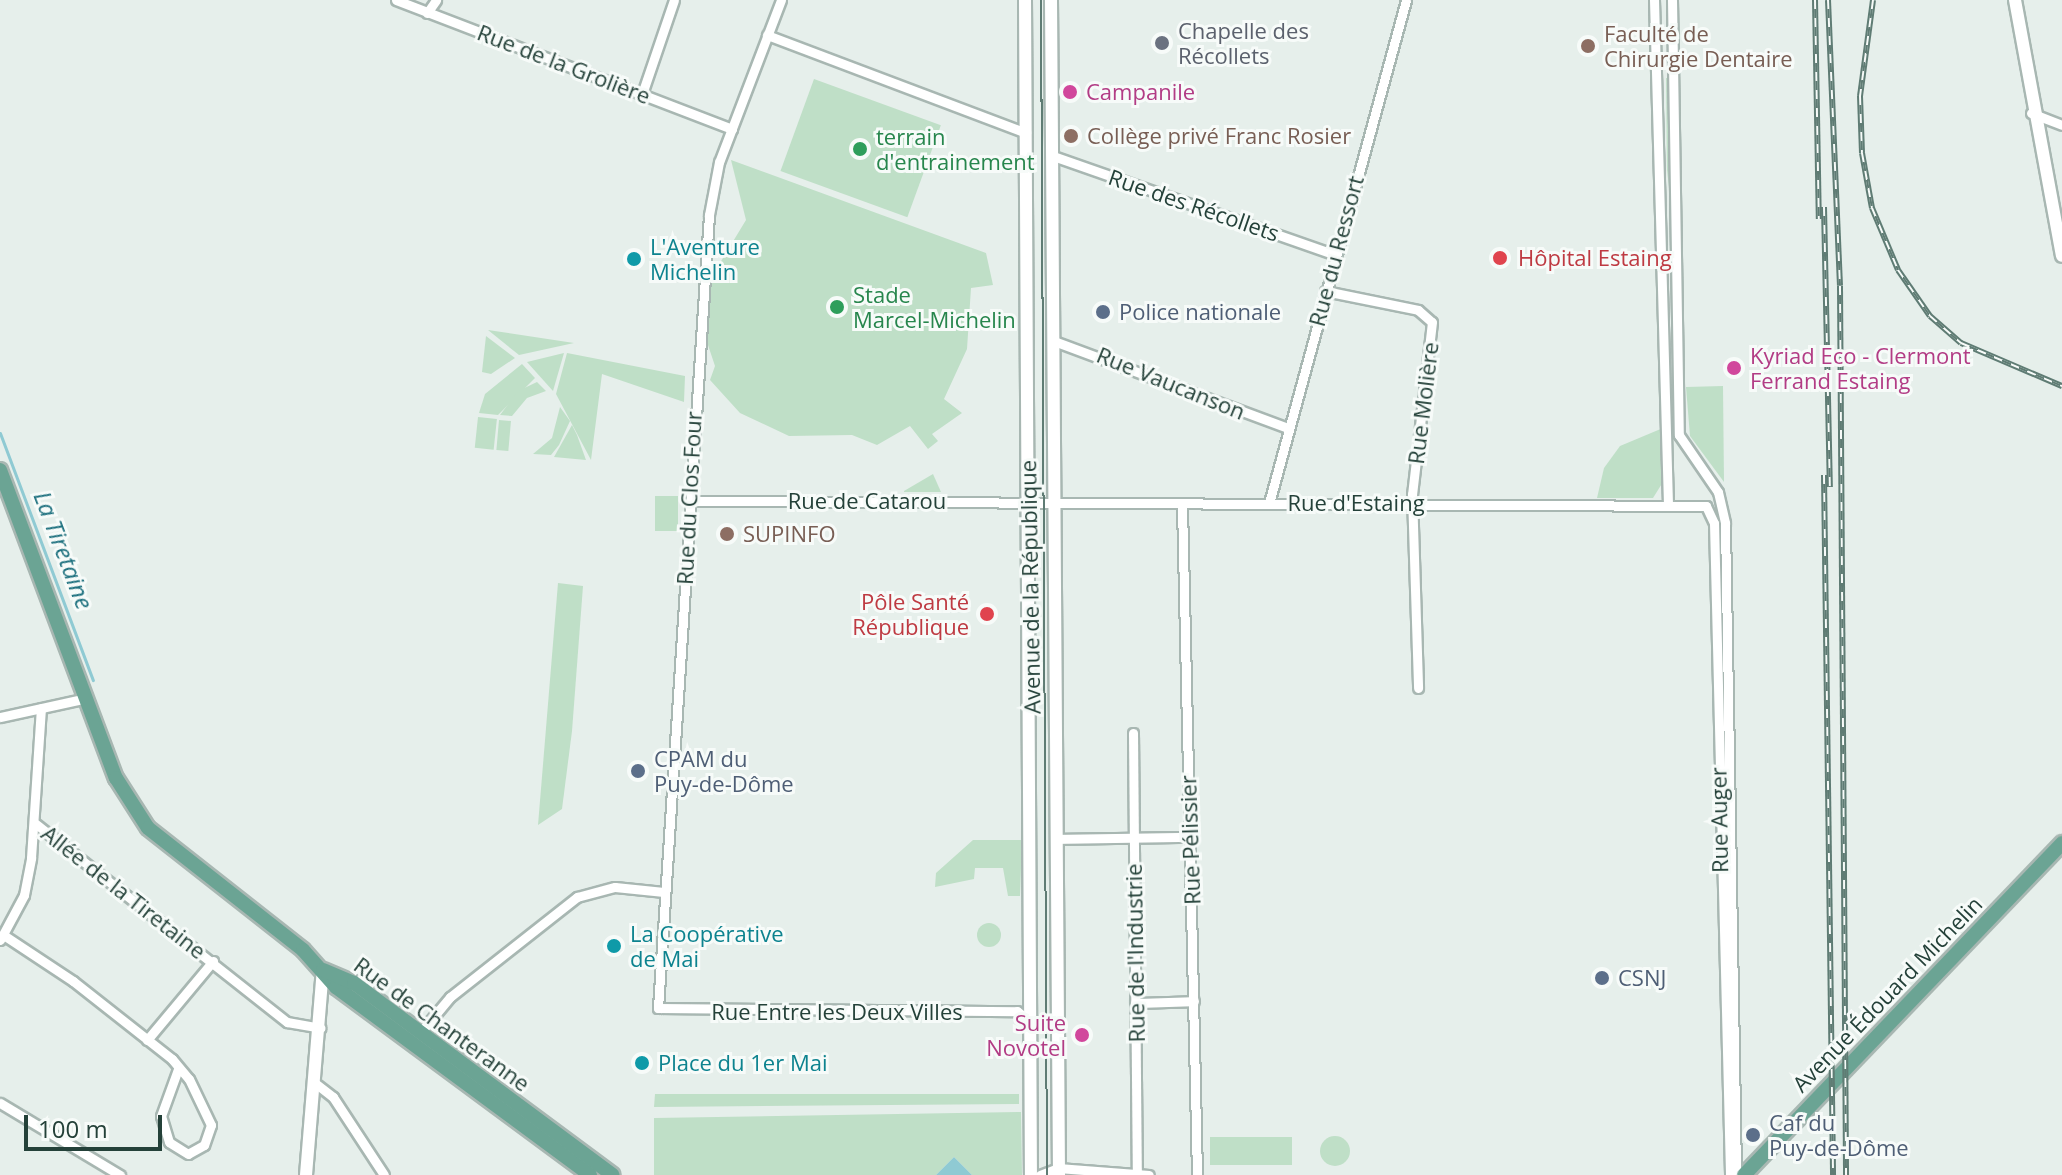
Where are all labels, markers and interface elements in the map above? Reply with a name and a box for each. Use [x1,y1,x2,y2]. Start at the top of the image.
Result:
place label: Chapelle des Récollets [1178,17,1309,68]
street label: Rue de la Grolière [474,19,654,109]
place label: Faculté de Chirurgie Dentaire [1604,20,1793,72]
marker: Chapelle des Récollets [1153,34,1171,52]
marker: Faculté de Chirurgie Dentaire [1579,37,1597,55]
place label: Campanile [1086,79,1195,105]
marker: Campanile [1061,83,1079,101]
place label: terrain d'entrainement [876,123,1035,174]
place label: Collège privé Franc Rosier [1087,123,1351,149]
marker: Collège privé Franc Rosier [1062,127,1080,145]
marker: terrain d'entrainement [851,140,869,158]
street label: Rue des Récollets [1105,163,1283,247]
street label: Rue du Ressort [1303,173,1369,329]
place label: L'Aventure Michelin [650,233,760,284]
place label: Hôpital Estaing [1518,245,1672,271]
marker: Hôpital Estaing [1489,247,1511,269]
marker: L'Aventure Michelin [625,250,643,268]
place label: Stade Marcel-Michelin [853,281,1016,332]
marker: Stade Marcel-Michelin [828,298,846,316]
place label: Police nationale [1119,299,1281,325]
marker: Police nationale [1094,303,1112,321]
street label: Rue Molière [1402,340,1444,466]
street label: Rue Vaucanson [1093,341,1249,425]
place label: Kyriad Eco - Clermont Ferrand Estaing [1750,342,1971,394]
marker: Kyriad Eco - Clermont Ferrand Estaing [1725,359,1743,377]
street label: Rue du Clos Four [671,411,707,585]
street label: Avenue de la République [1015,460,1045,714]
water label: La Tiretaine [28,487,100,613]
street label: Rue de Catarou [788,488,946,514]
street label: Rue d'Estaing [1287,490,1425,516]
place label: SUPINFO [743,521,836,547]
marker: SUPINFO [718,525,736,543]
place label: Pôle Santé République [852,588,969,640]
marker: Pôle Santé République [976,603,998,625]
place label: CPAM du Puy-de-Dôme [654,745,794,796]
marker: CPAM du Puy-de-Dôme [629,762,647,780]
street label: Rue Auger [1705,767,1733,873]
street label: Rue Pélissier [1175,775,1205,905]
street label: Allée de la Tiretaine [37,820,211,964]
street label: Rue de l'Industrie [1120,863,1150,1043]
street label: Avenue Édouard Michelin [1787,891,1987,1097]
place label: La Coopérative de Mai [630,920,784,972]
marker: La Coopérative de Mai [605,937,623,955]
street label: Rue de Chanteranne [349,951,535,1097]
place label: CSNJ [1618,965,1666,991]
marker: CSNJ [1593,969,1611,987]
street label: Rue Entre les Deux Villes [711,999,963,1025]
place label: Suite Novotel [986,1009,1066,1060]
marker: Suite Novotel [1073,1026,1091,1044]
place label: Place du 1er Mai [658,1050,827,1076]
marker: Place du 1er Mai [633,1054,651,1072]
scale bar [28,1099,166,1149]
place label: Caf du Puy-de-Dôme [1769,1109,1909,1160]
text: 100 m [38,1112,108,1145]
marker: Caf du Puy-de-Dôme [1744,1126,1762,1144]

